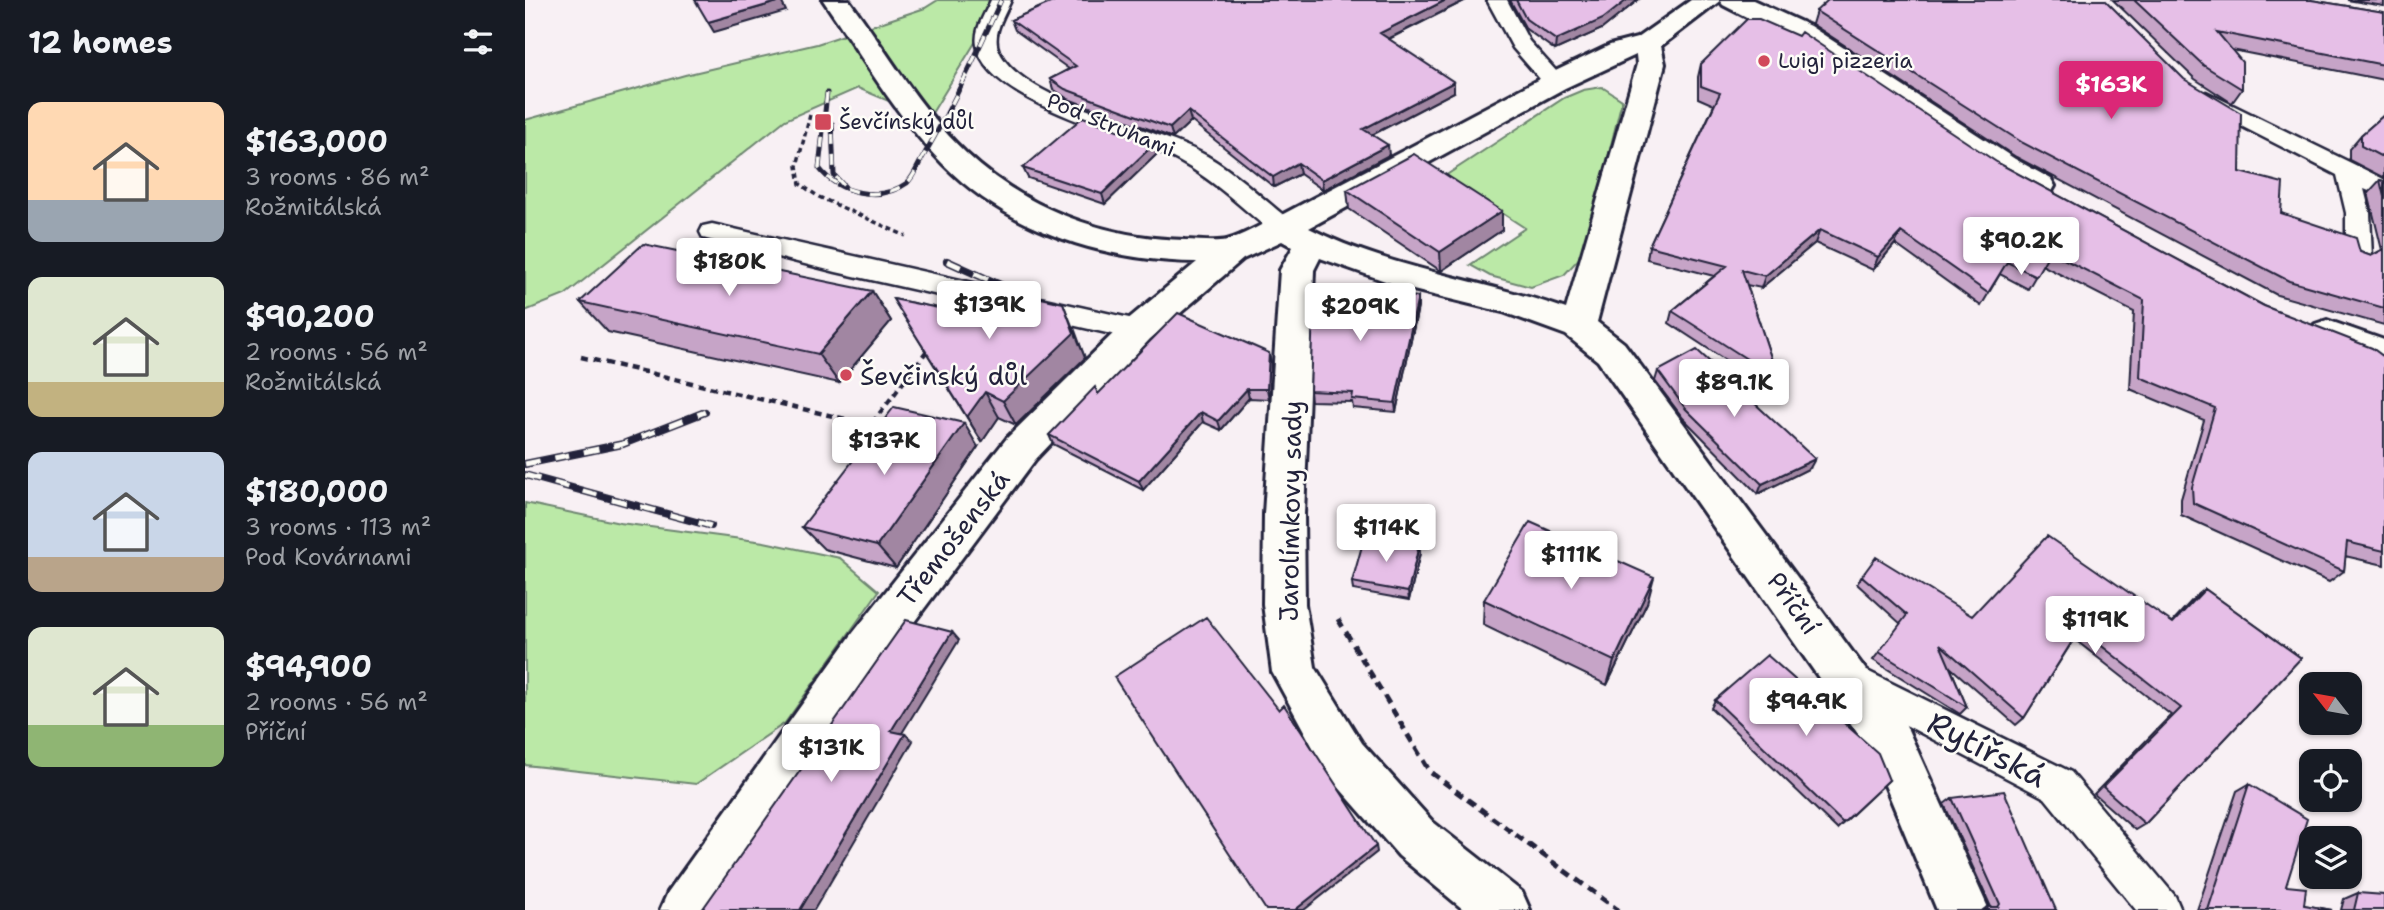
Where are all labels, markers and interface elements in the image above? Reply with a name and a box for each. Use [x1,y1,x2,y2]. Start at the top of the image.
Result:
text: 12 homes [28,22,172,63]
icon: filters [459,23,497,61]
place label: Luigi pizzeria [1778,47,1912,75]
marker: Luigi pizzeria [1756,53,1772,69]
pin: $163K [2062,61,2160,121]
text: $163K [2075,69,2147,99]
street label: Pod Struhami [1043,86,1179,164]
place label: Ševčínský důl [839,107,975,136]
marker: Ševčínský důl [813,112,833,132]
text: $163,000 [245,121,388,162]
icon: home [84,130,168,214]
text: 3 rooms · 86 m² [245,162,430,192]
text: Rožmitálská [245,192,381,222]
pin: $90.2K [1964,218,2078,277]
text: $90.2K [1979,225,2063,255]
pin: $180K [680,238,778,298]
text: $180K [692,246,766,276]
pin: $139K [940,282,1038,341]
pin: $209K [1311,284,1409,343]
text: $139K [953,289,1025,319]
text: $209K [1321,291,1399,321]
text: $90,200 [245,296,375,337]
icon: home [84,305,168,389]
text: 2 rooms · 56 m² [245,337,428,367]
place label: Ševčinský důl [860,358,1027,393]
pin: $89.1K [1677,360,1791,419]
text: Rožmitálská [245,367,381,397]
marker: Ševčinský důl [838,367,854,383]
text: $89.1K [1695,367,1773,397]
street label: Jarolímkovy sady [1271,400,1309,622]
pin: $137K [835,418,933,477]
text: $137K [848,425,920,455]
street label: Třemošenská [889,463,1017,613]
text: $180,000 [245,471,388,512]
icon: home [84,480,168,564]
pin: $114K [1337,504,1435,564]
text: 3 rooms · 113 m² [245,512,431,542]
text: $114K [1353,512,1419,542]
pin: $111K [1522,532,1620,591]
text: $111K [1541,539,1601,569]
text: Pod Kovárnami [245,542,412,572]
street label: Příční [1759,565,1829,642]
pin: $119K [2046,596,2144,656]
text: $119K [2062,604,2128,634]
text: $94,900 [245,646,372,687]
icon: home [84,655,168,739]
north arrow [2299,672,2363,735]
map controls [2299,672,2362,889]
pin: $94.9K [1749,678,1863,738]
text: $94.9K [1765,686,1847,716]
text: 2 rooms · 56 m² [245,687,428,717]
street label: Rytířská [1920,701,2054,797]
text: Příční [245,717,306,747]
pin: $131K [782,724,880,784]
text: $131K [798,732,864,762]
button: locate [2299,749,2362,812]
button: layers [2299,826,2362,889]

